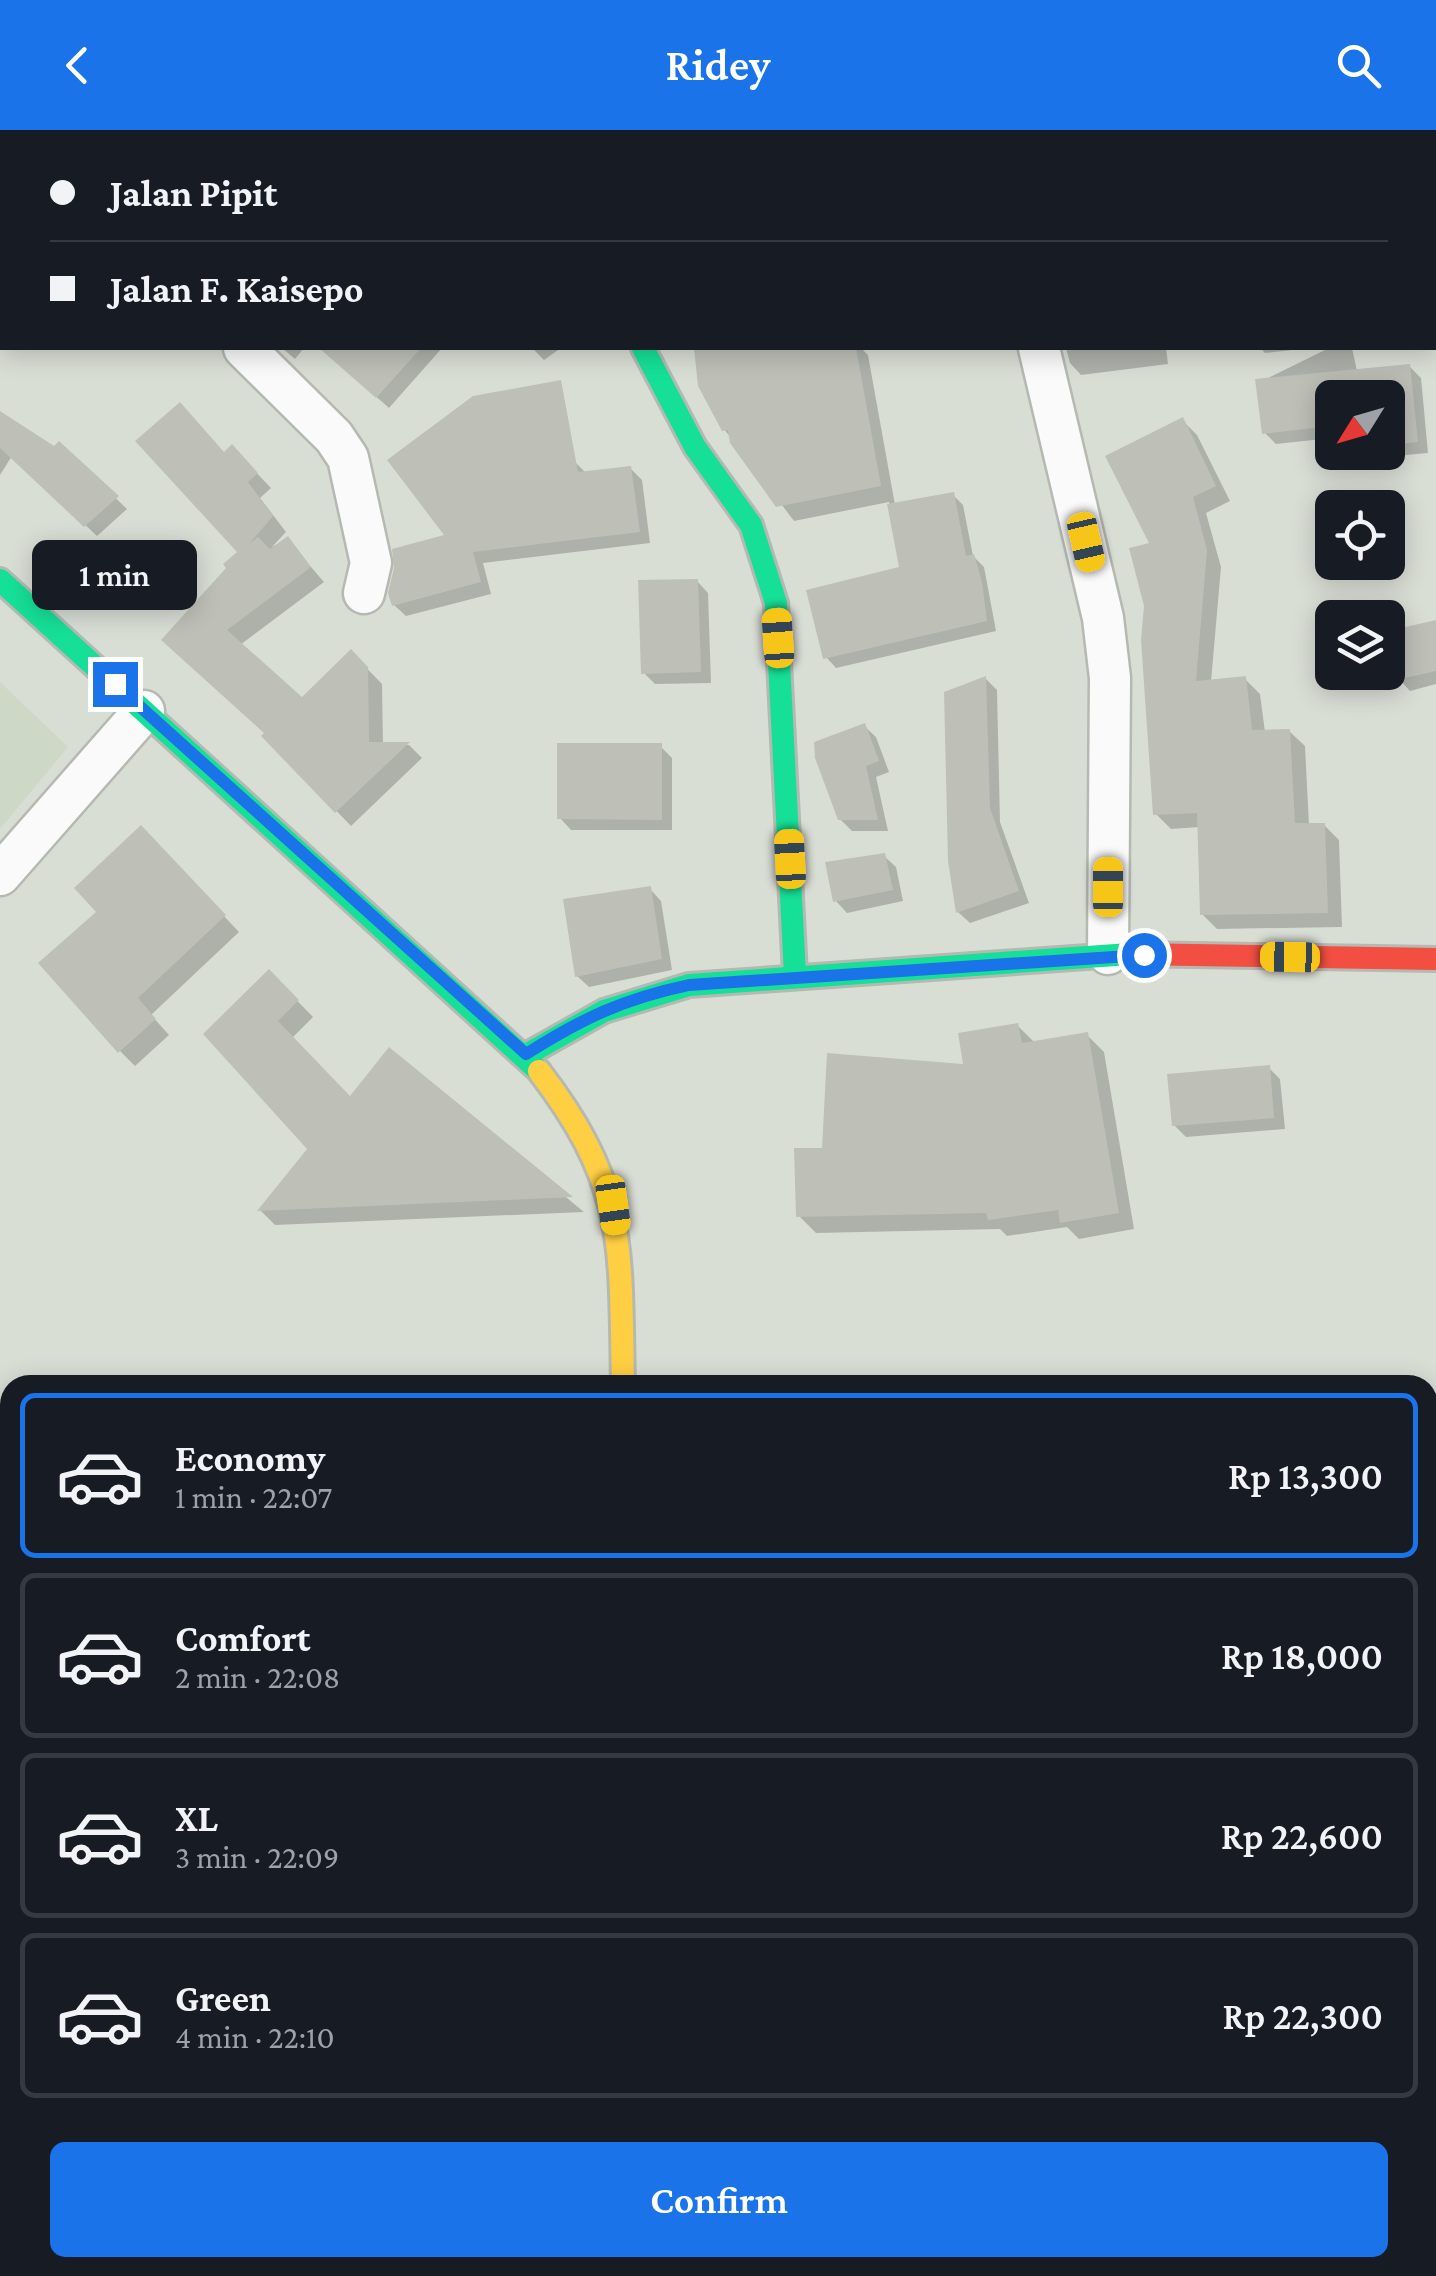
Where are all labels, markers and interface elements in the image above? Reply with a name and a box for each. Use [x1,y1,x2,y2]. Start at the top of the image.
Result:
icon: back [50,38,105,93]
icon: search [1331,38,1386,93]
text: Ridey [666,40,771,90]
text: Jalan Pipit [110,172,277,214]
text: Jalan F. Kaisepo [110,268,364,310]
north arrow [1315,380,1405,470]
map controls [1315,380,1405,690]
button: locate [1315,490,1405,580]
car [1065,509,1107,575]
callout: 1 min [32,539,198,609]
text: 1 min [79,557,150,593]
button: layers [1315,600,1405,690]
car [761,607,795,669]
route end [93,662,138,707]
car [773,828,807,890]
car [1093,857,1123,917]
route start [1122,933,1167,978]
car [1260,941,1320,973]
car [594,1173,632,1237]
icon: car [55,1431,145,1521]
text: Economy [175,1437,325,1479]
text: Rp 13,300 [1228,1455,1383,1497]
text: 1 min · 22:07 [175,1479,332,1515]
icon: car [55,1611,145,1701]
text: Comfort [175,1617,311,1659]
text: Rp 18,000 [1221,1635,1383,1677]
text: 2 min · 22:08 [175,1659,340,1695]
icon: car [55,1791,145,1881]
text: XL [175,1797,218,1839]
text: Rp 22,600 [1221,1815,1383,1857]
text: 3 min · 22:09 [175,1839,339,1875]
icon: car [55,1971,145,2061]
text: Green [175,1977,271,2019]
text: Rp 22,300 [1222,1995,1383,2037]
text: 4 min · 22:10 [175,2019,335,2055]
button: Confirm [50,2142,1388,2257]

